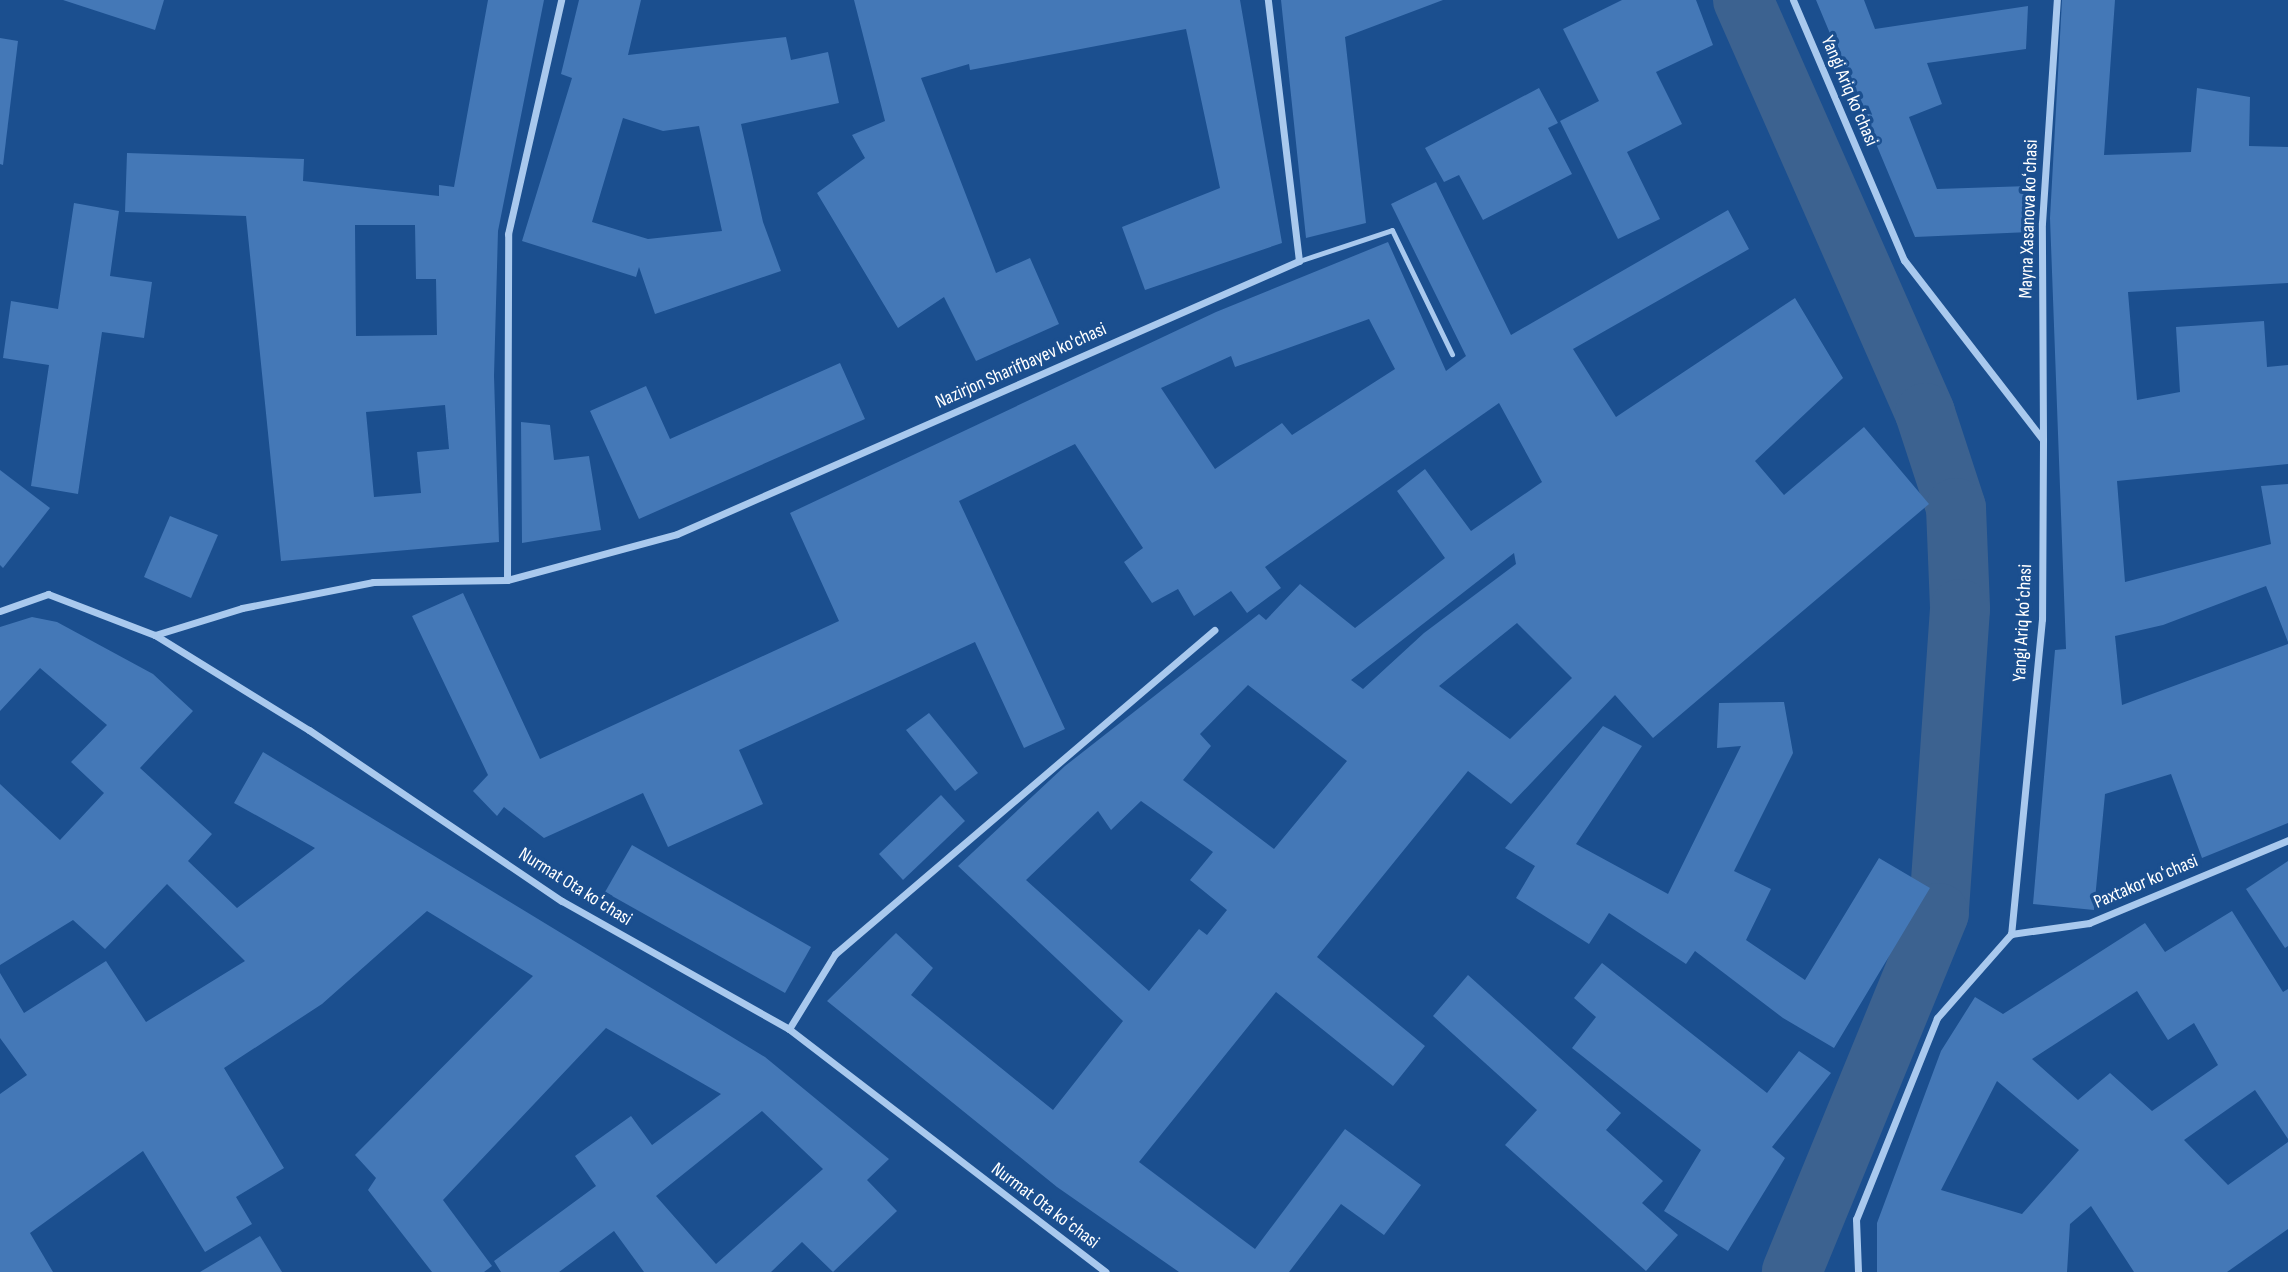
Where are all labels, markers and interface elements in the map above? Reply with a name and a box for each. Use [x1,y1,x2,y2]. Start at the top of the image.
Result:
street label: Yangi Ariq koʻchasi [1816,32,1882,150]
street label: Mayna Xasanova koʻchasi [2015,139,2043,299]
street label: Nazirjon Sharifbayev ko'chasi [932,318,1110,414]
street label: Yangi Ariq koʻchasi [2009,564,2037,682]
street label: Nurmat Ota koʻchasi [514,843,636,931]
street label: Paxtakor koʻchasi [2091,850,2201,914]
street label: Nurmat Ota koʻchasi [987,1158,1103,1254]

